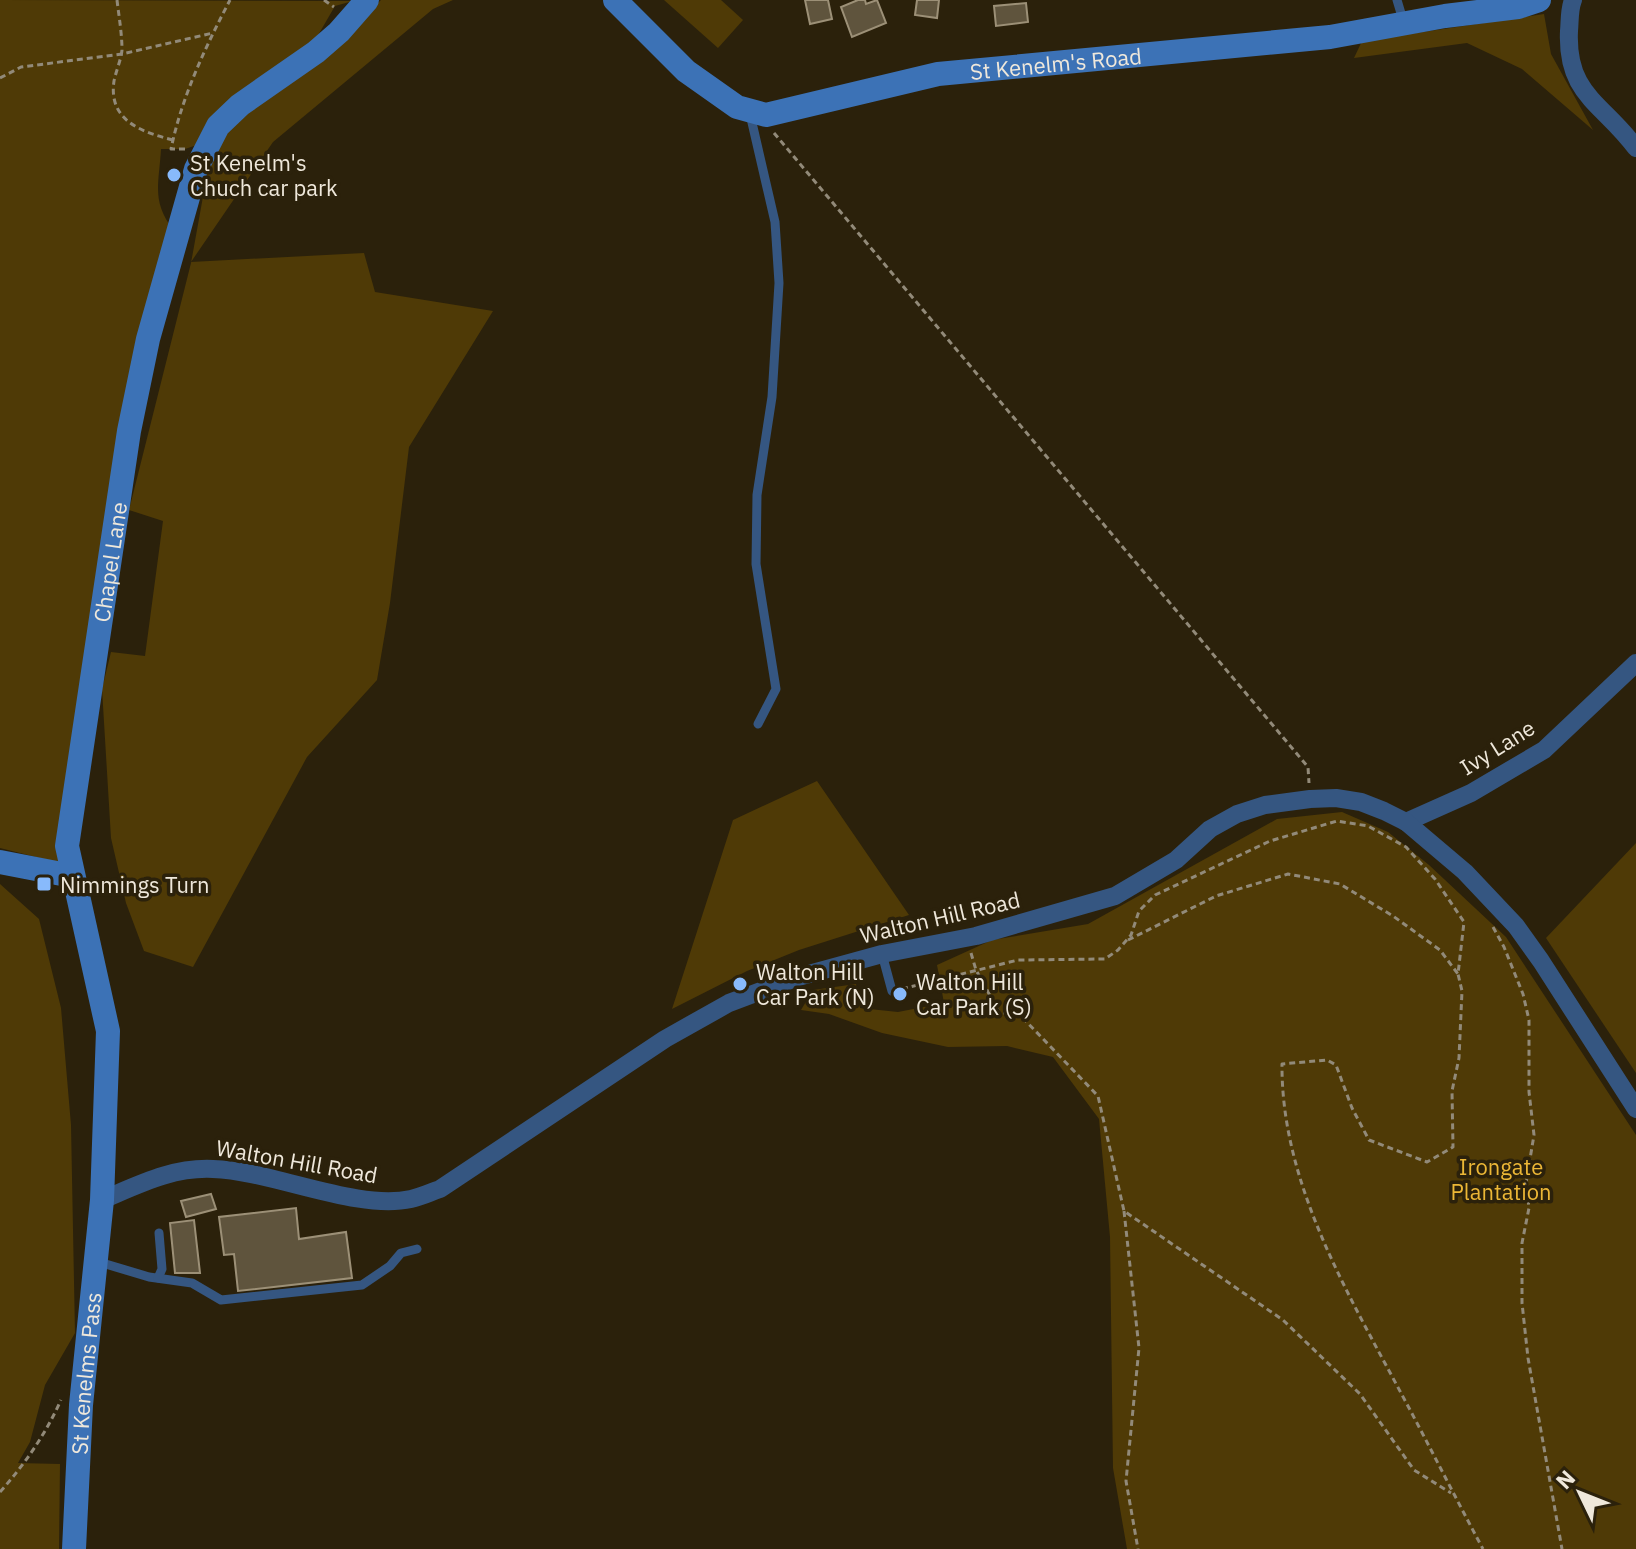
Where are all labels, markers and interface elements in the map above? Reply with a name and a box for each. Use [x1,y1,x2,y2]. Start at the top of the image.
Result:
street label: St Kenelm's Road [968,40,1143,85]
place label: St Kenelm's Chuch car park [190,148,338,202]
marker: St Kenelm's Chuch car park [165,166,183,184]
street label: Chapel Lane [86,500,133,624]
street label: Ivy Lane [1454,713,1540,781]
place label: Nimmings Turn [60,870,210,899]
marker: Nimmings Turn [35,875,53,893]
street label: Walton Hill Road [857,884,1023,950]
place label: Walton Hill Car Park (N) [756,957,875,1011]
place label: Walton Hill Car Park (S) [916,967,1032,1021]
marker: Walton Hill Car Park (N) [731,975,749,993]
marker: Walton Hill Car Park (S) [891,985,909,1003]
street label: Walton Hill Road [214,1133,380,1189]
park label: Irongate Plantation [1450,1152,1552,1206]
street label: St Kenelms Pass [64,1291,107,1455]
north arrow [1540,1453,1620,1533]
text: N [1549,1463,1581,1495]

